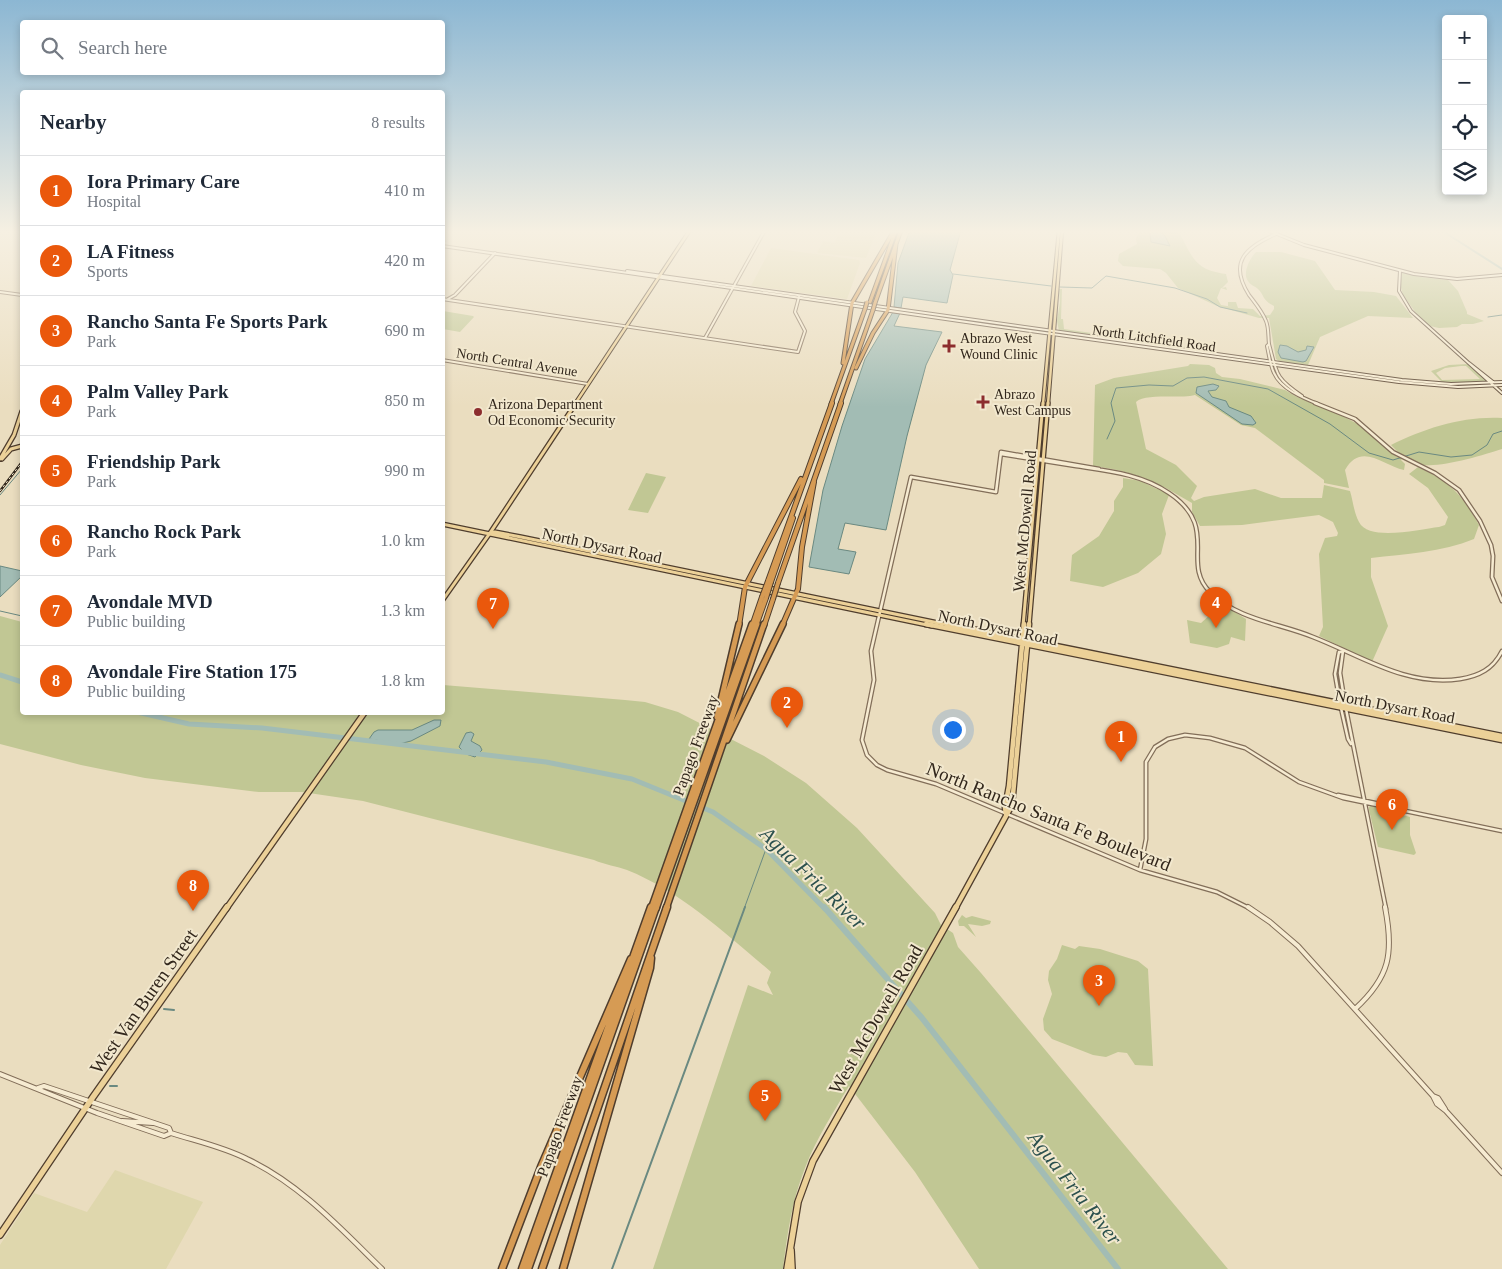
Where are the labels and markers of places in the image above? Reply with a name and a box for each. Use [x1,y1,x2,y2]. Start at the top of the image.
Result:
place label: Abrazo West Wound Clinic [960,331,1038,362]
marker: Abrazo West Wound Clinic [942,339,956,353]
place label: Abrazo West Campus [994,387,1071,418]
marker: Abrazo West Campus [976,395,990,409]
place label: Arizona Department Od Economic Security [488,397,616,428]
marker: Arizona Department Od Economic Security [472,406,484,418]
pin: 4 [1200,587,1232,628]
pin: 7 [477,588,509,629]
pin: 2 [771,687,803,728]
pin: 1 [1105,721,1137,762]
pin: 6 [1376,789,1408,830]
pin: 8 [177,870,209,911]
pin: 3 [1083,965,1115,1006]
pin: 5 [749,1080,781,1121]

